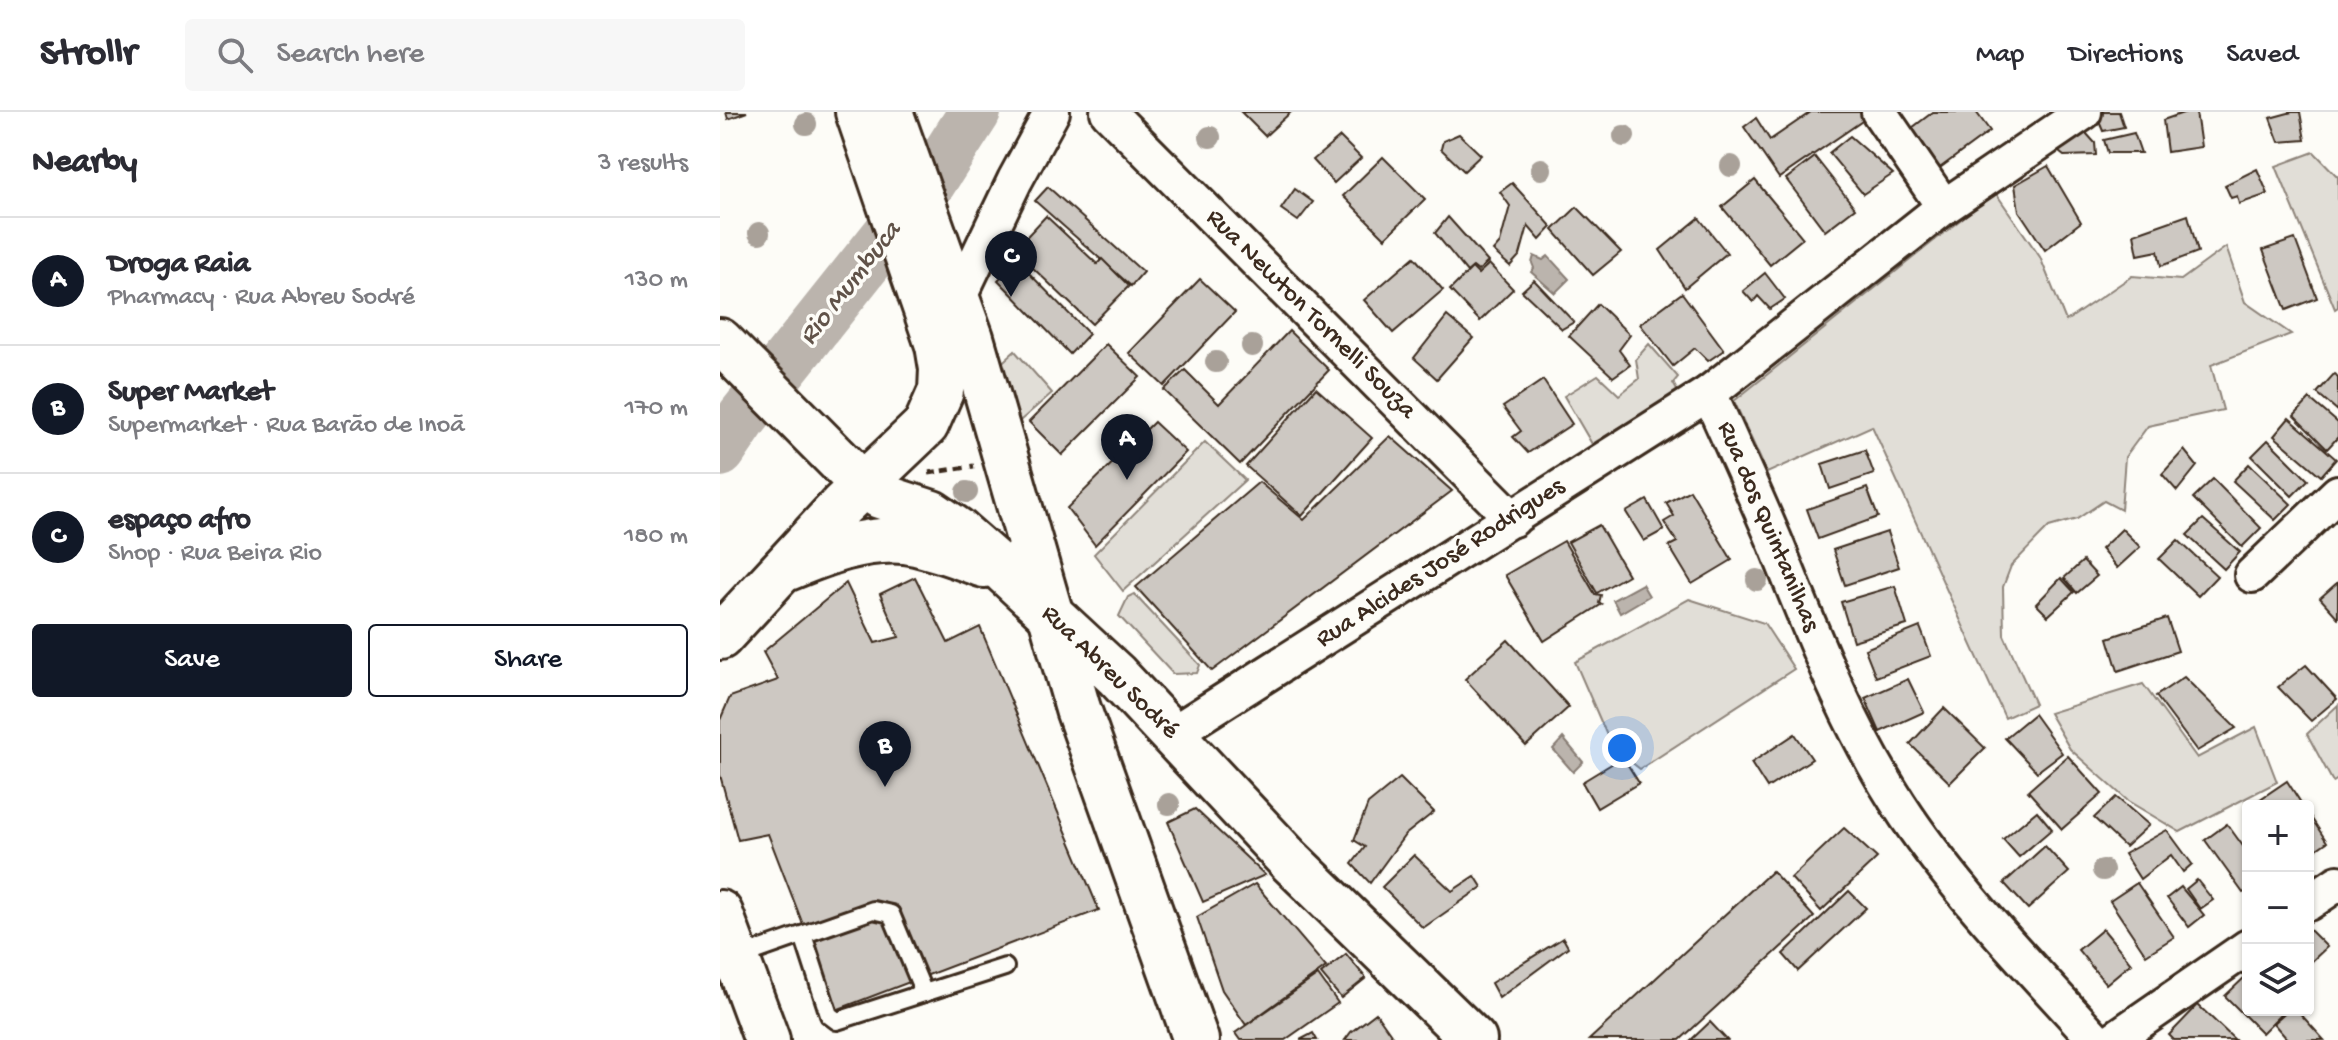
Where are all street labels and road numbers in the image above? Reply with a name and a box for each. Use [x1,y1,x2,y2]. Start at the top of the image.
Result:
street label: Rua Newton Tornelli Souza [1198,203,1423,428]
street label: Rua dos Quintanilhas [1709,417,1826,638]
street label: Rua Alcides José Rodrigues [1311,471,1572,656]
street label: Rua Abreu Sodré [1034,599,1185,747]

